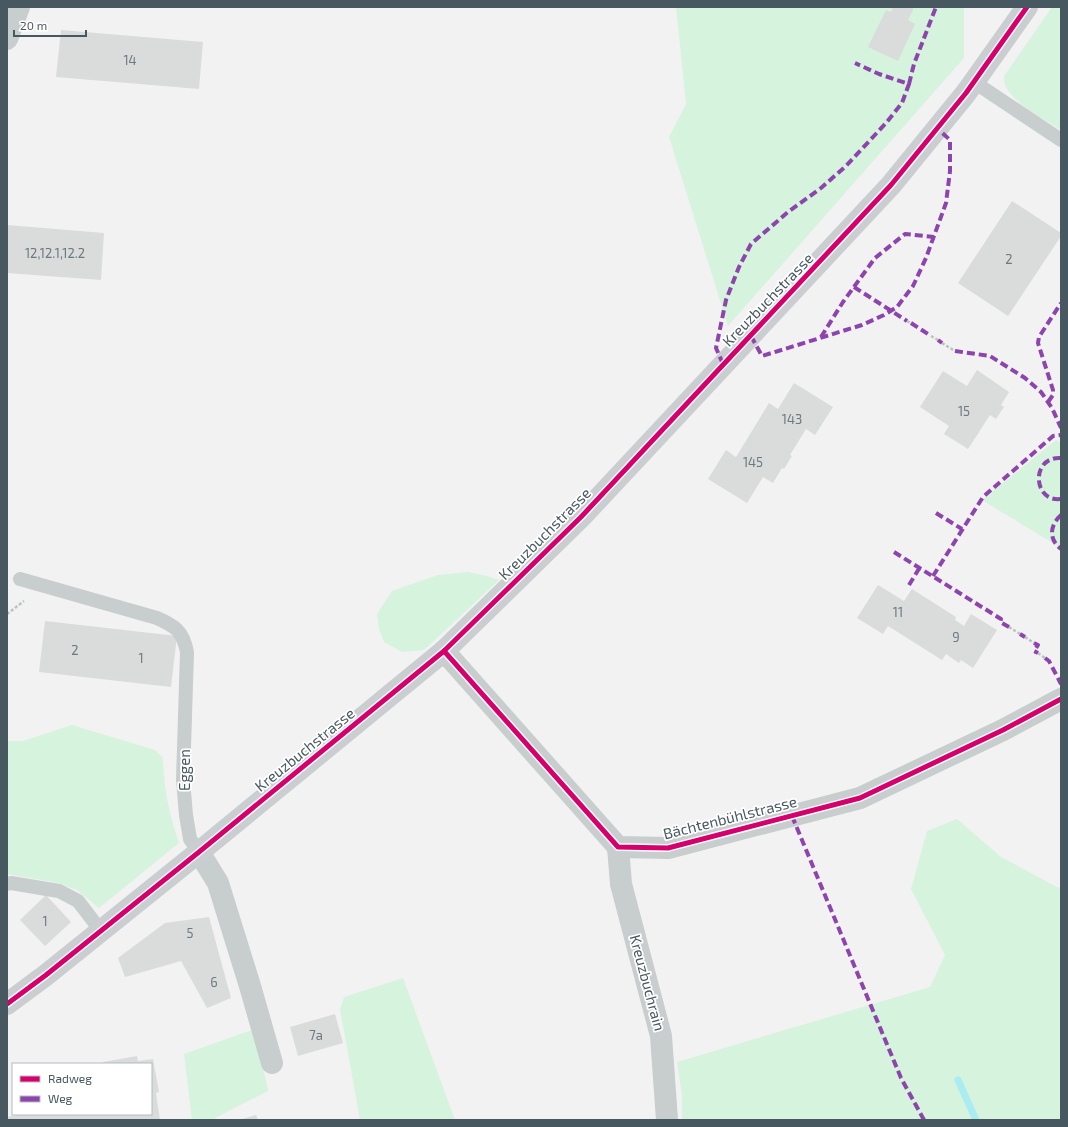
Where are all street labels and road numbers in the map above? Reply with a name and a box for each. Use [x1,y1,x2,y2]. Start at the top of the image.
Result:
street label: Kreuzbuchstrasse [718,249,816,350]
street label: Kreuzbuchstrasse [494,483,594,583]
street label: Kreuzbuchstrasse [251,704,358,795]
street label: Eggen [175,749,193,791]
street label: Bächtenbühlstrasse [661,792,799,842]
street label: Kreuzbuchrain [626,933,669,1033]

